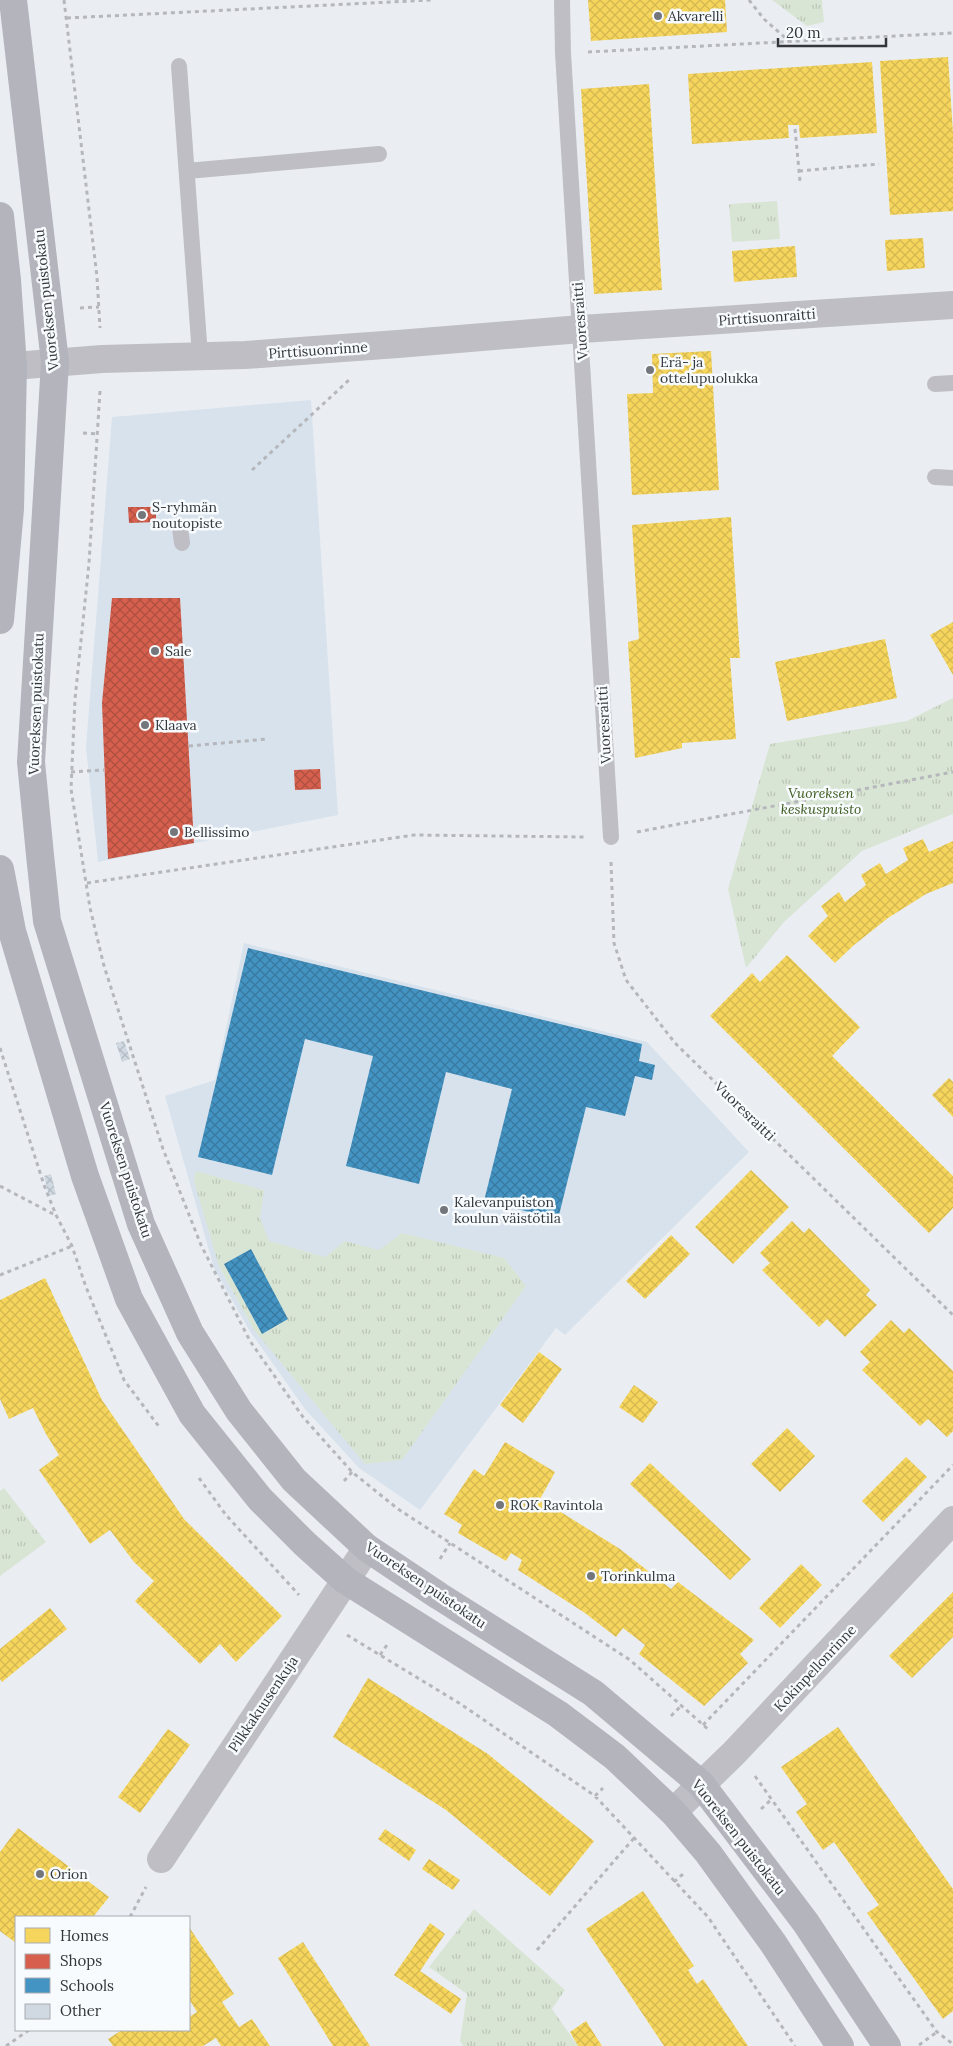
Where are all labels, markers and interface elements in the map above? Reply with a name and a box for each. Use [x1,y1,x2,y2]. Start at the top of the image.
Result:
place label: Akvarelli [667,7,724,25]
marker: Akvarelli [652,10,664,22]
scale bar [778,15,886,47]
text: 20 m [786,23,821,42]
street label: Vuoreksen puistokatu [30,228,62,373]
street label: Vuoresraitti [568,282,592,361]
street label: Pirttisuonraitti [718,305,816,329]
street label: Pirttisuonrinne [268,338,369,362]
place label: Erä- ja ottelupuolukka [660,353,758,387]
marker: Erä- ja ottelupuolukka [644,364,656,376]
place label: S-ryhmän noutopiste [152,498,223,532]
marker: S-ryhmän noutopiste [136,509,148,521]
street label: Vuoreksen puistokatu [24,633,47,776]
place label: Sale [165,642,192,660]
marker: Sale [149,645,161,657]
street label: Vuoresraitti [593,686,615,765]
place label: Klaava [155,716,197,734]
marker: Klaava [139,719,151,731]
park label: Vuoreksen keskuspuisto [781,784,861,818]
place label: Bellissimo [184,823,249,841]
marker: Bellissimo [168,826,180,838]
street label: Vuoresraitti [710,1077,779,1145]
street label: Vuoreksen puistokatu [95,1099,156,1240]
place label: Kalevanpuiston koulun väistötila [454,1193,561,1227]
marker: Kalevanpuiston koulun väistötila [438,1204,450,1216]
place label: ROK Ravintola [510,1496,603,1514]
marker: ROK Ravintola [494,1499,506,1511]
street label: Vuoreksen puistokatu [361,1537,490,1632]
place label: Torinkulma [601,1567,675,1585]
marker: Torinkulma [585,1570,597,1582]
street label: Kokinpellonrinne [770,1620,860,1715]
street label: Pilkkakuusenkuja [224,1653,302,1755]
street label: Vuoreksen puistokatu [688,1775,790,1898]
place label: Orion [50,1865,88,1883]
marker: Orion [34,1868,46,1880]
legend [15,1916,190,2031]
text: Homes [60,1926,109,1945]
text: Shops [60,1951,102,1970]
text: Schools [60,1976,114,1995]
text: Other [60,2001,102,2020]

